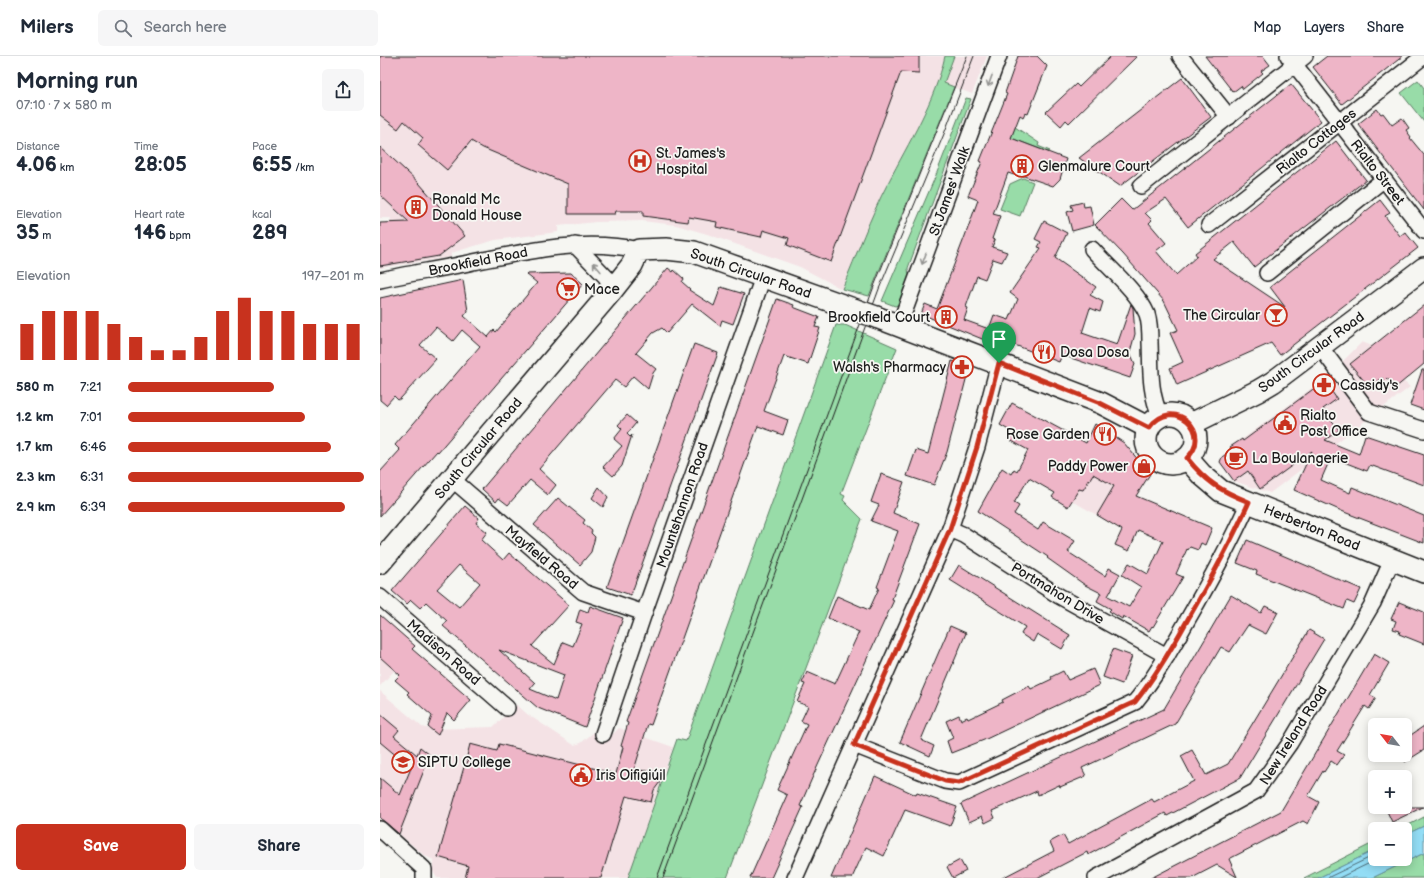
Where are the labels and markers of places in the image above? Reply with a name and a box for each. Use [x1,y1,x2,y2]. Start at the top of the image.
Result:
place label: St. James's Hospital [656,145,725,178]
hospital icon: St. James's Hospital [627,148,653,174]
building icon: Glenmalure Court [1009,153,1035,179]
place label: Glenmalure Court [1038,158,1151,175]
place label: Ronald Mc Donald House [432,191,522,224]
building icon: Ronald Mc Donald House [403,194,429,220]
supermarket icon: Mace [555,276,581,302]
place label: Mace [584,281,620,298]
bar icon: The Circular [1263,302,1289,328]
building icon: Brookfield Court [933,304,959,330]
place label: The Circular [1183,307,1261,324]
place label: Brookfield Court [828,309,931,326]
pin [982,322,1016,363]
restaurant icon: Dosa Dosa [1031,339,1057,365]
place label: Dosa Dosa [1060,344,1129,361]
pharmacy icon: Walsh's Pharmacy [949,354,975,380]
place label: Walsh's Pharmacy [833,359,947,376]
pharmacy icon: Cassidy's [1311,372,1337,398]
place label: Cassidy's [1340,377,1399,394]
place label: Rialto Post Office [1300,407,1368,440]
public building icon: Rialto Post Office [1272,410,1298,436]
restaurant icon: Rose Garden [1092,421,1118,447]
place label: Rose Garden [1006,426,1090,443]
cafe icon: La Boulangerie [1223,445,1249,471]
place label: La Boulangerie [1252,450,1348,467]
shop icon: Paddy Power [1131,453,1157,479]
place label: Paddy Power [1048,458,1129,475]
school or university icon: SIPTU College [390,749,416,775]
place label: SIPTU College [418,754,511,771]
public building icon: Iris Oifigiúil [568,762,594,788]
place label: Iris Oifigiúil [596,767,666,784]

